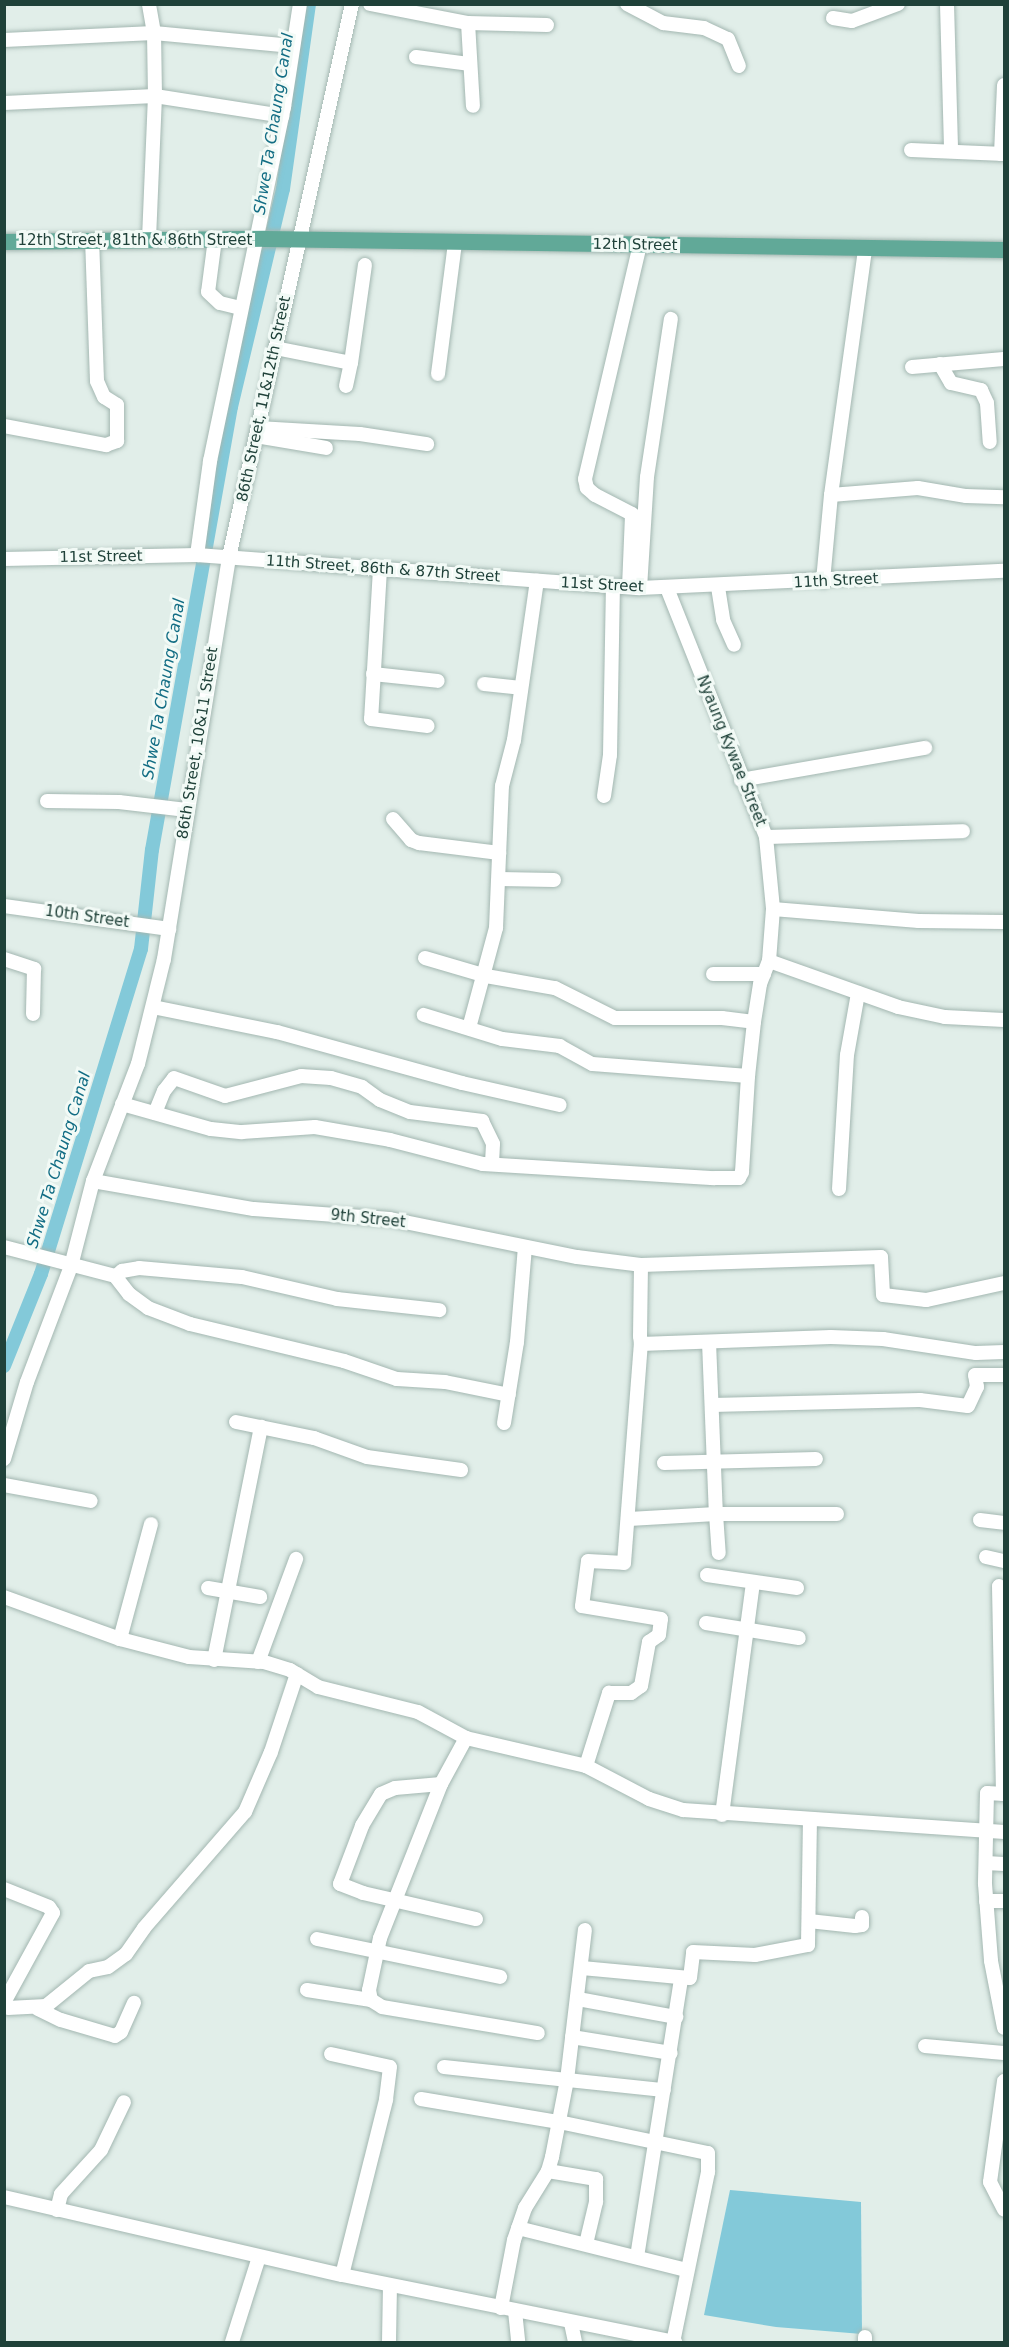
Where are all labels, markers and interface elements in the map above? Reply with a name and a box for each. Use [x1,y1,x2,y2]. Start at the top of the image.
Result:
water label: Shwe Ta Chaung Canal [250,32,298,216]
street label: 12th Street, 81th & 86th Street [18,232,252,250]
street label: 12th Street [592,235,678,255]
street label: 86th Street, 11&12th Street [233,294,295,504]
street label: 11st Street [59,547,143,567]
street label: 11th Street, 86th & 87th Street [265,552,501,586]
street label: 11th Street [793,570,879,592]
street label: 11st Street [560,574,644,596]
water label: Shwe Ta Chaung Canal [139,597,189,781]
street label: 86th Street, 10&11 Street [174,646,222,840]
street label: Nyaung Kywae Street [692,673,770,829]
street label: 10th Street [44,902,130,932]
water label: Shwe Ta Chaung Canal [23,1070,95,1250]
street label: 9th Street [330,1206,406,1232]

